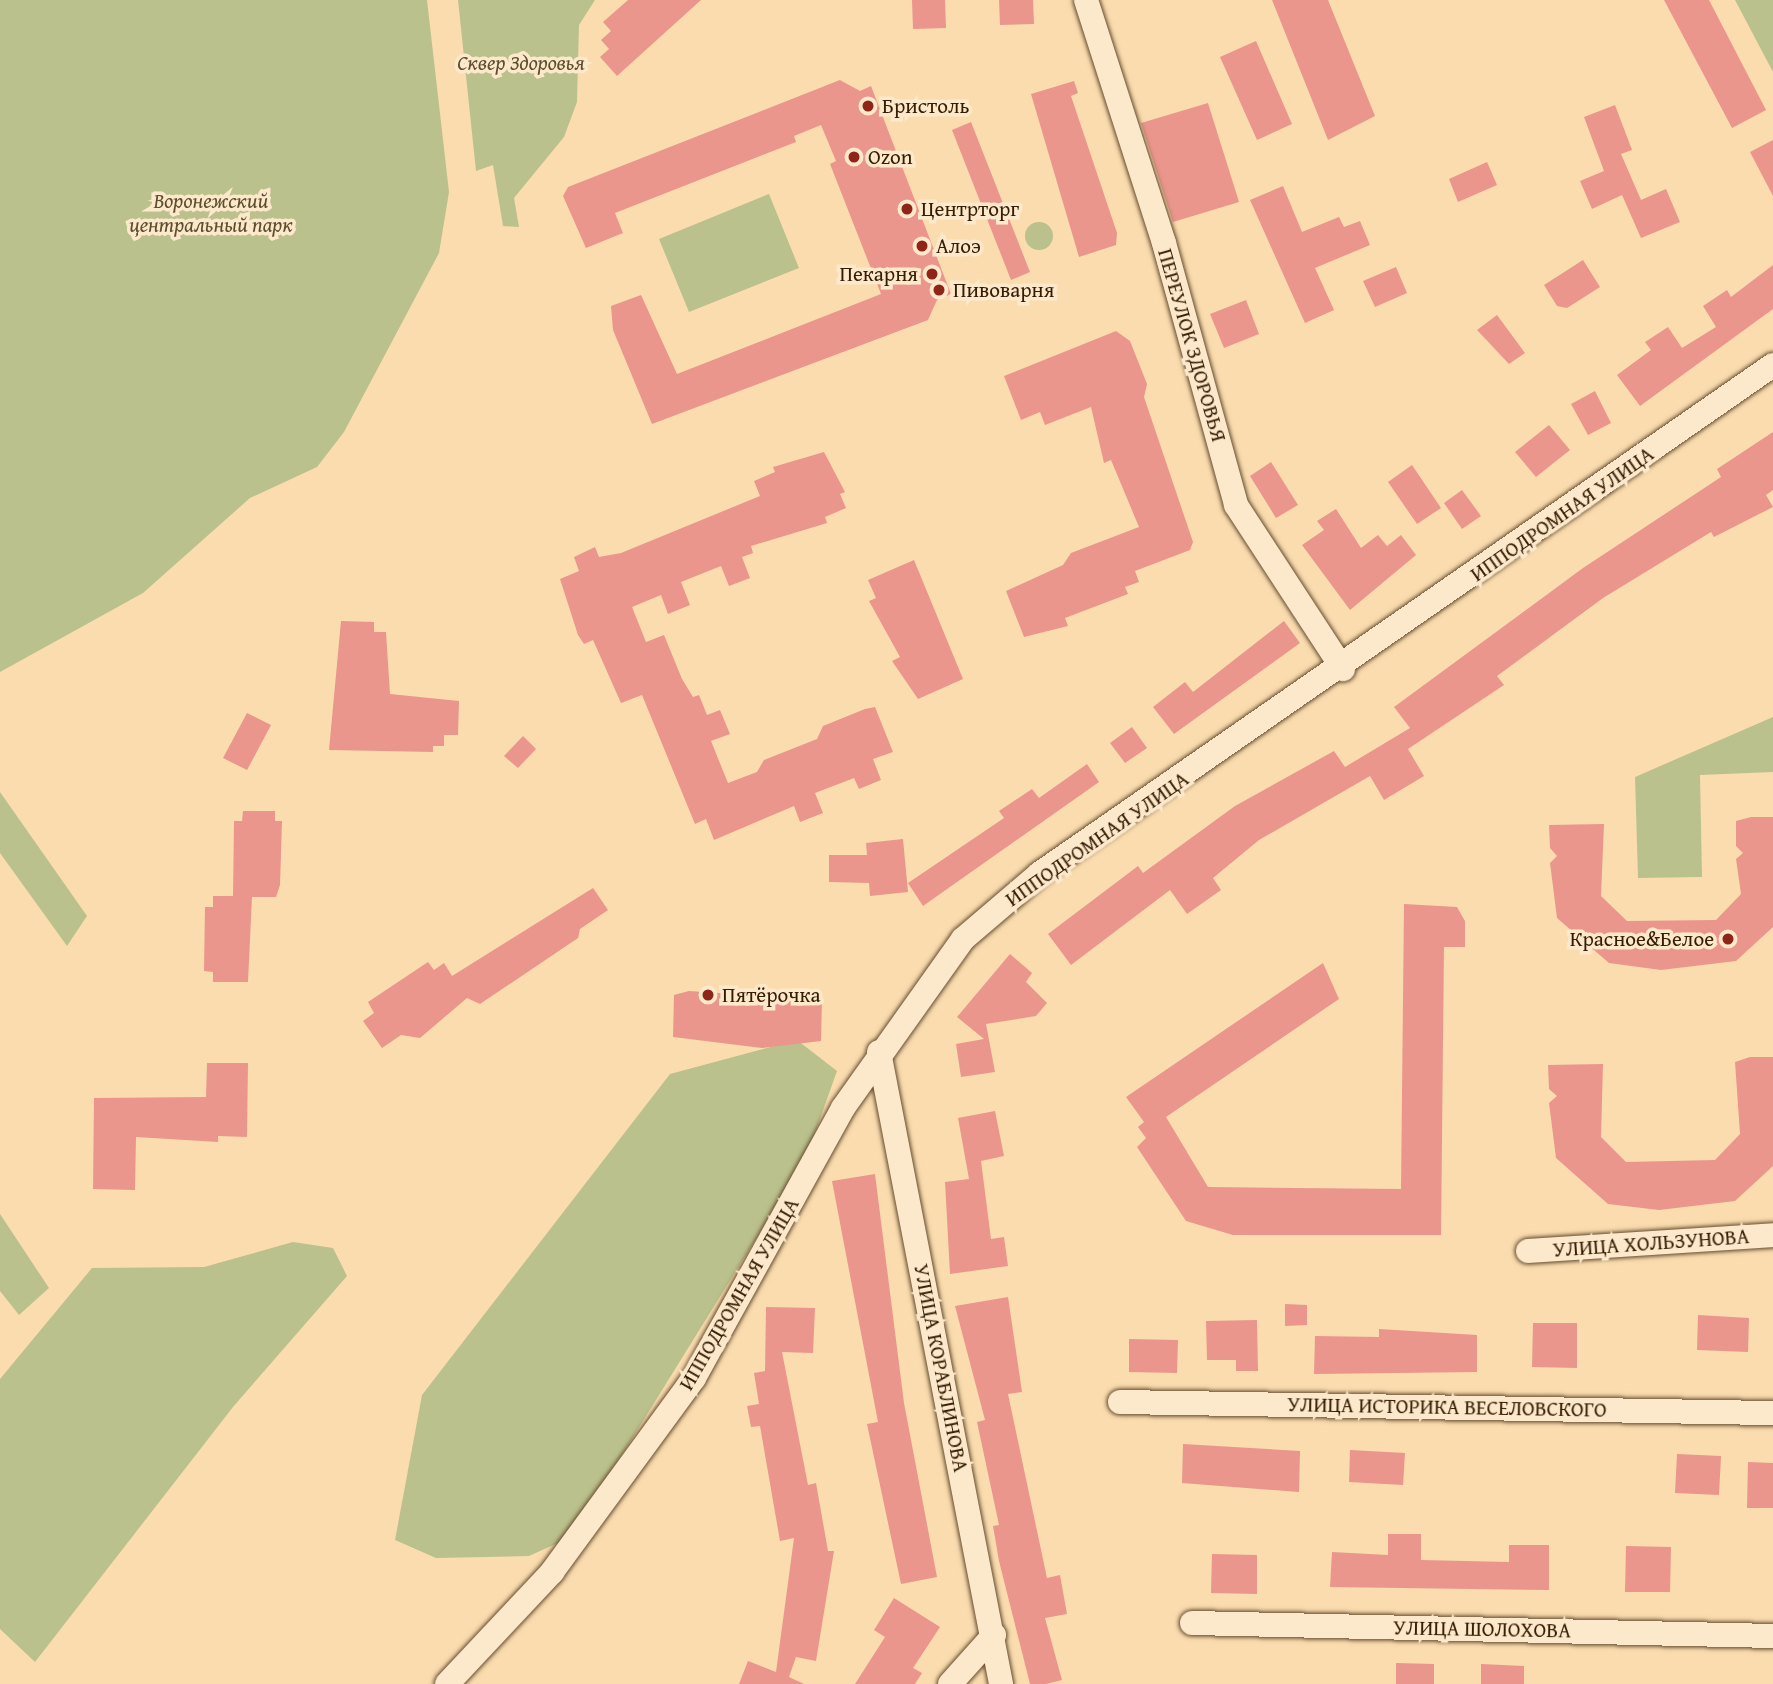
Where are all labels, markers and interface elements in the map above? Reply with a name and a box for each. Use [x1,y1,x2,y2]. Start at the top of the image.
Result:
park label: Сквер Здоровья [457,50,585,76]
place label: Бристоль [882,93,969,119]
marker: Бристоль [860,98,876,114]
place label: Ozon [868,144,912,170]
marker: Ozon [846,149,862,165]
park label: Воронежский центральный парк [129,188,293,238]
place label: Центрторг [921,196,1019,222]
marker: Центрторг [899,201,915,217]
place label: Алоэ [936,233,981,259]
marker: Алоэ [914,238,930,254]
street label: ПЕРЕУЛОК ЗДОРОВЬЯ [1152,246,1232,444]
place label: Пекарня [839,261,918,287]
marker: Пекарня [924,266,940,282]
place label: Пивоварня [953,277,1054,303]
marker: Пивоварня [931,282,947,298]
street label: ИППОДРОМНАЯ УЛИЦА [1465,441,1659,587]
street label: ИППОДРОМНАЯ УЛИЦА [1000,766,1194,912]
place label: Красное&Белое [1570,926,1714,952]
marker: Красное&Белое [1720,931,1736,947]
place label: Пятёрочка [722,982,820,1008]
marker: Пятёрочка [700,987,716,1003]
street label: ИППОДРОМНАЯ УЛИЦА [674,1193,804,1395]
street label: УЛИЦА ХОЛЬЗУНОВА [1552,1224,1750,1262]
street label: УЛИЦА КОРАБЛИНОВА [908,1262,974,1474]
street label: УЛИЦА ИСТОРИКА ВЕСЕЛОВСКОГО [1287,1392,1607,1422]
street label: УЛИЦА ШОЛОХОВА [1393,1615,1571,1643]

